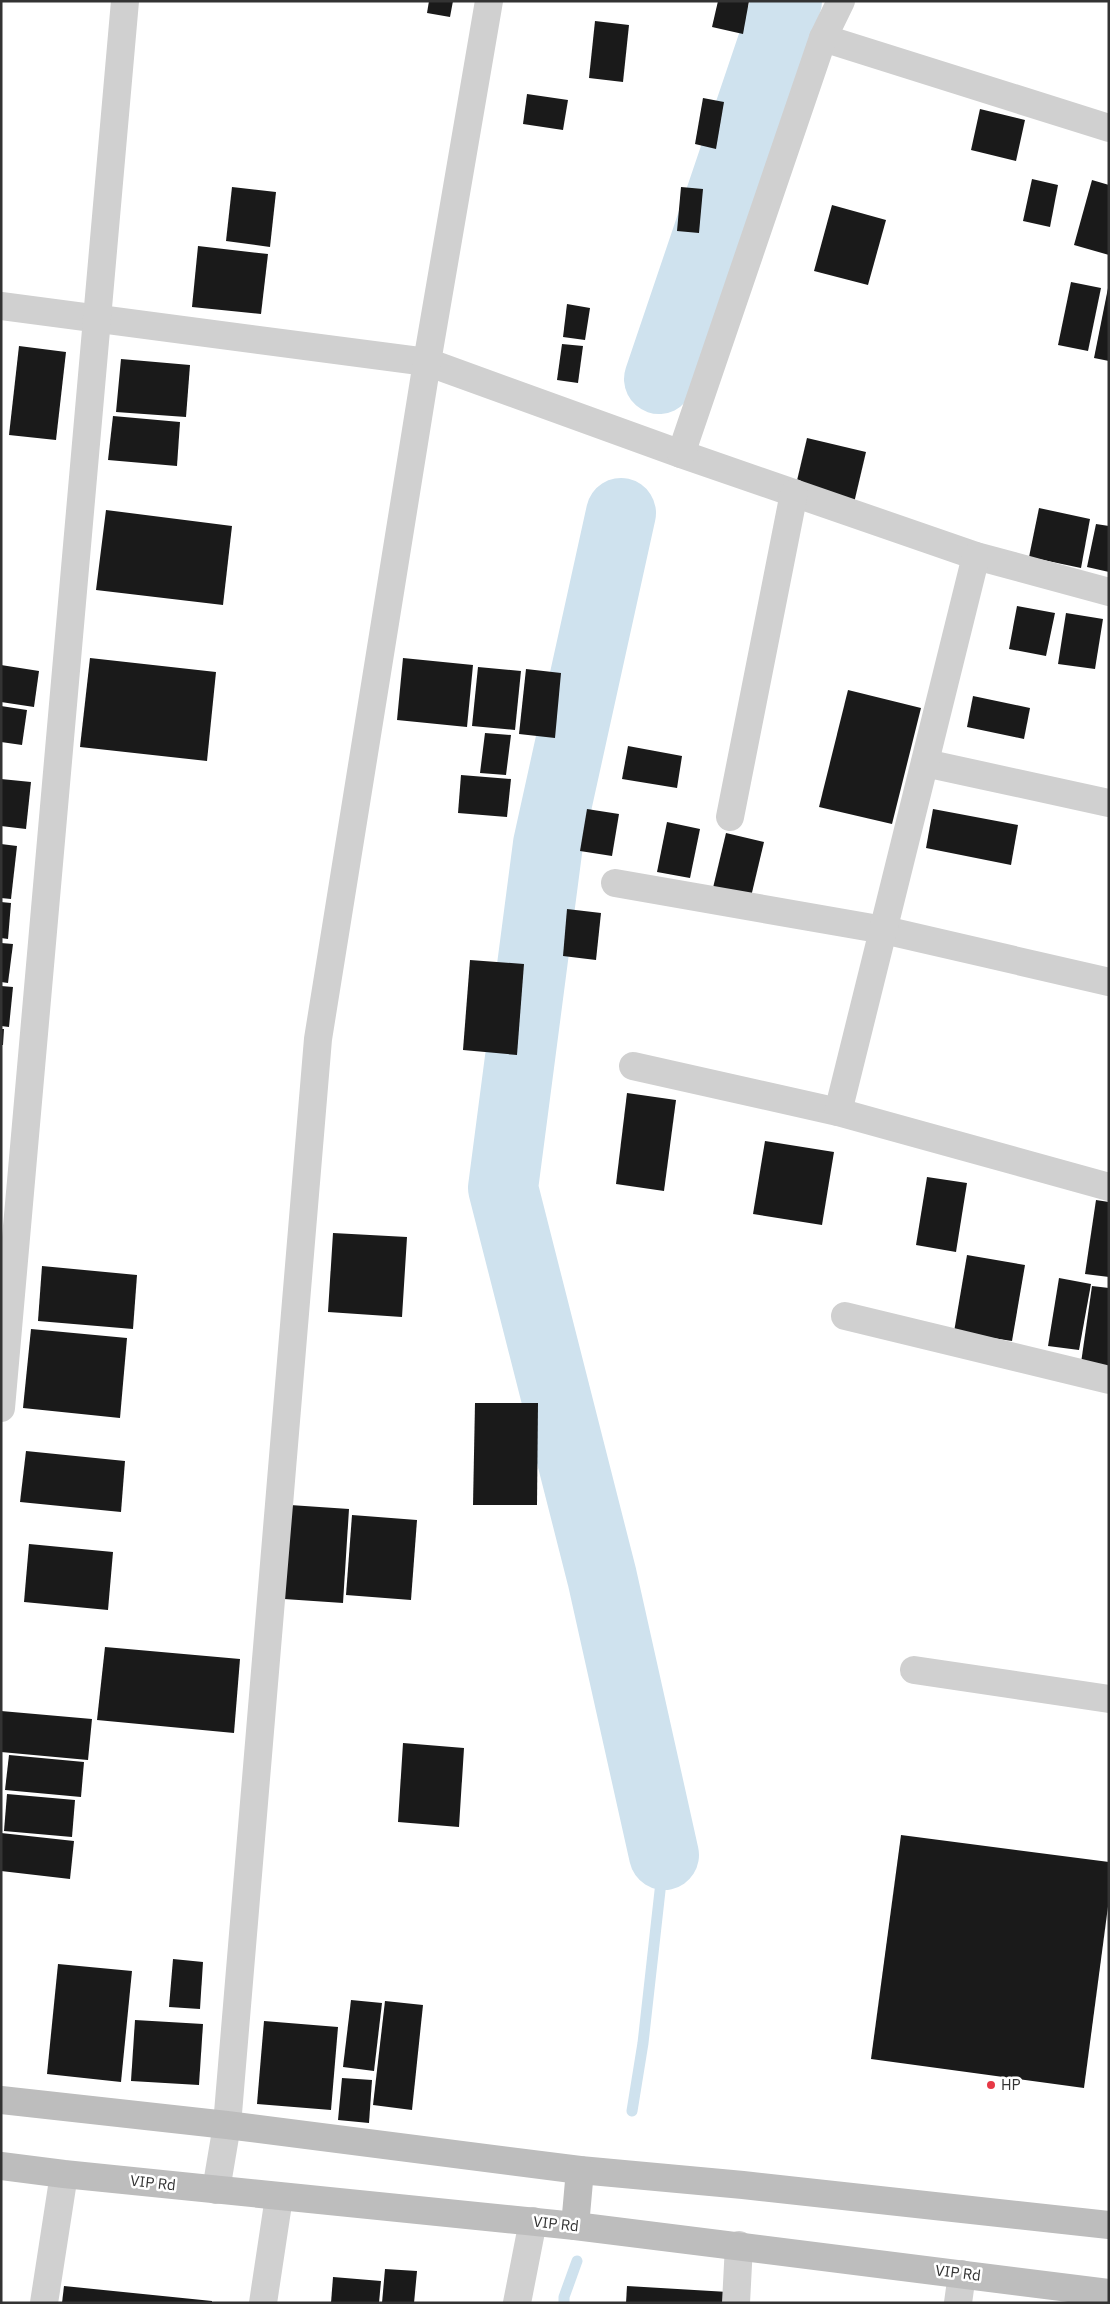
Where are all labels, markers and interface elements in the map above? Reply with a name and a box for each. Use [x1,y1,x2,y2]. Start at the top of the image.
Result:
place label: HP [1001,2075,1021,2094]
marker: HP [985,2079,997,2091]
street label: VIP Rd [129,2171,177,2194]
street label: VIP Rd [532,2212,580,2235]
street label: VIP Rd [934,2260,982,2285]

